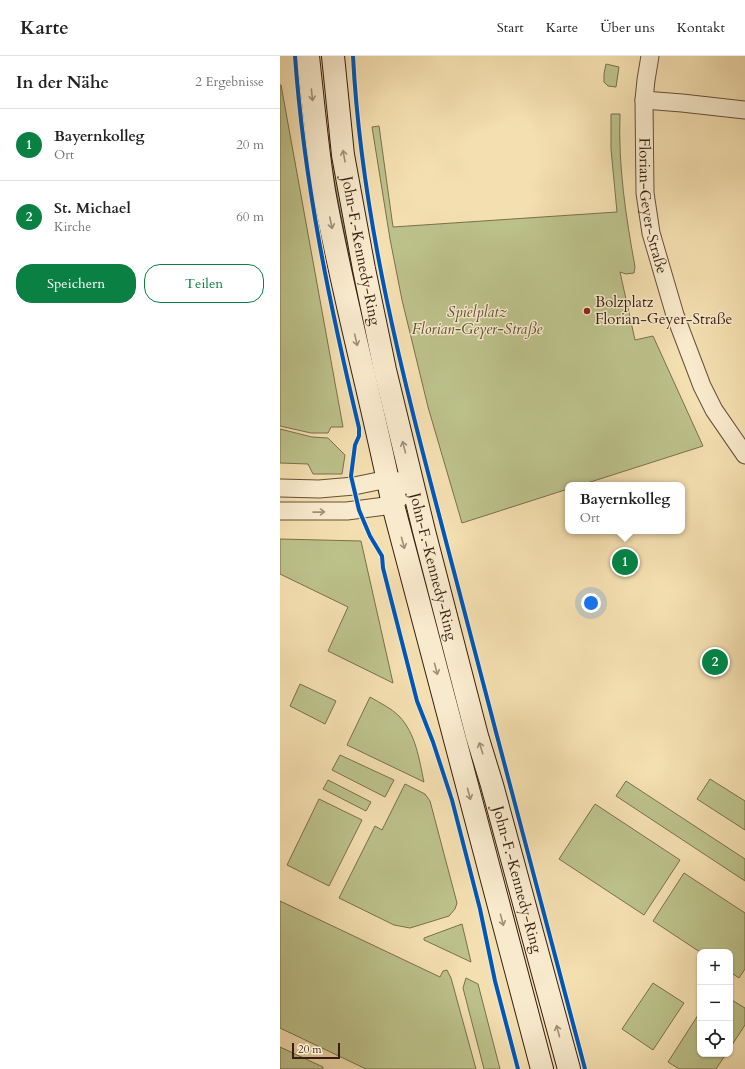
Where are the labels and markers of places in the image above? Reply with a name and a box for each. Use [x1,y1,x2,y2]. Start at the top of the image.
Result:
place label: Bolzplatz Florian-Geyer-Straße [595,292,733,329]
marker: Bolzplatz Florian-Geyer-Straße [582,306,592,316]
pin: 1 [612,547,638,577]
pin: 2 [702,647,728,677]

